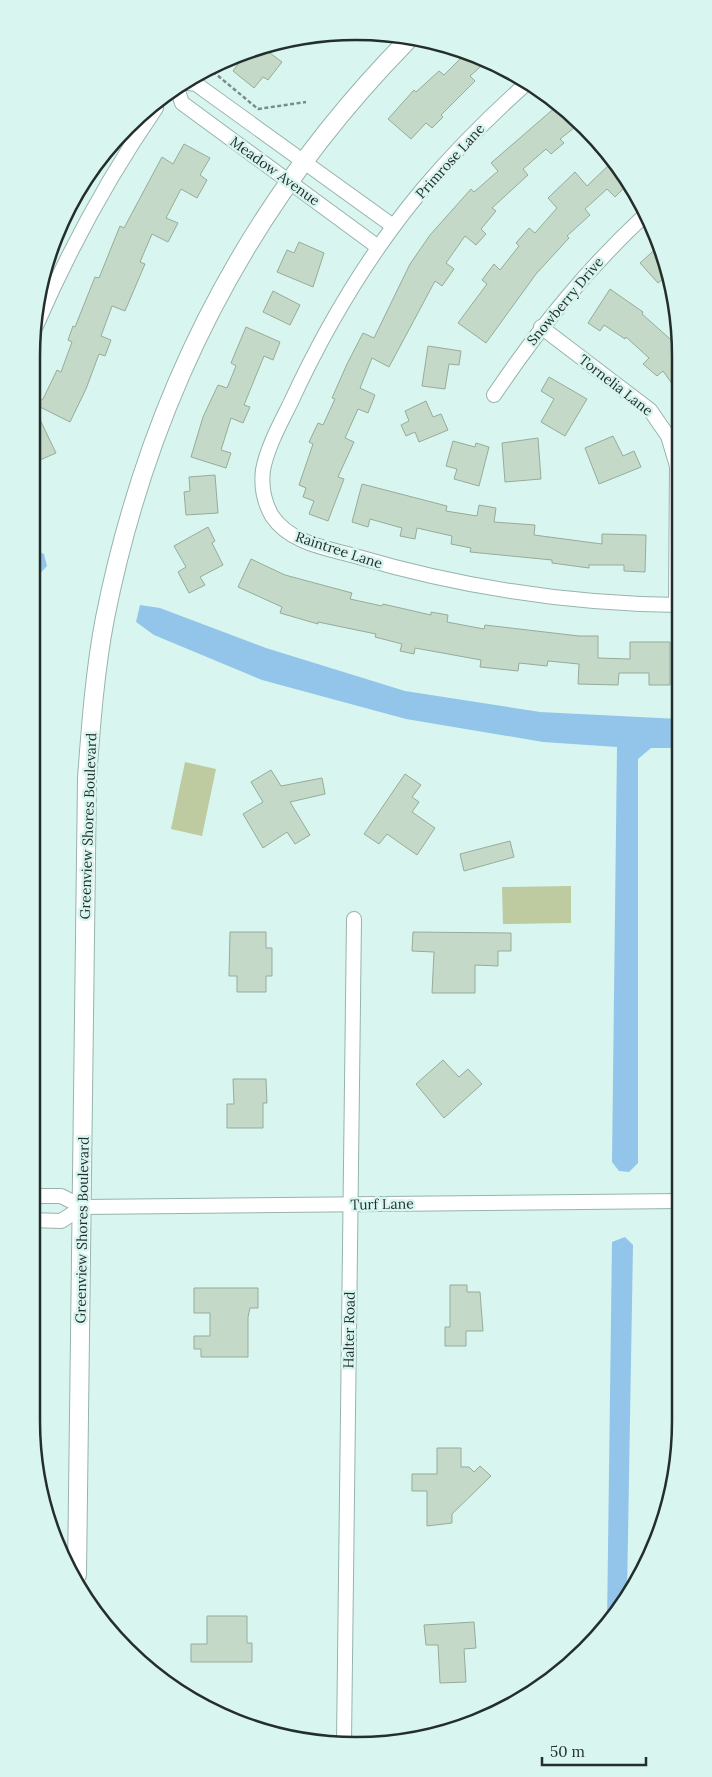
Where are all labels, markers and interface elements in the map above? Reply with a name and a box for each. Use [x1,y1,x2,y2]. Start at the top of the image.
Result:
street label: Primrose Lane [412,120,489,202]
street label: Meadow Avenue [227,132,324,210]
street label: Snowberry Drive [523,253,607,349]
street label: Tornelia Lane [575,351,657,420]
street label: Raintree Lane [293,528,385,573]
street label: Greenview Shores Boulevard [76,732,100,920]
street label: Greenview Shores Boulevard [71,1136,93,1324]
street label: Turf Lane [350,1194,414,1214]
street label: Halter Road [339,1291,359,1369]
scale bar [542,1734,646,1766]
text: 50 m [550,1742,585,1761]

